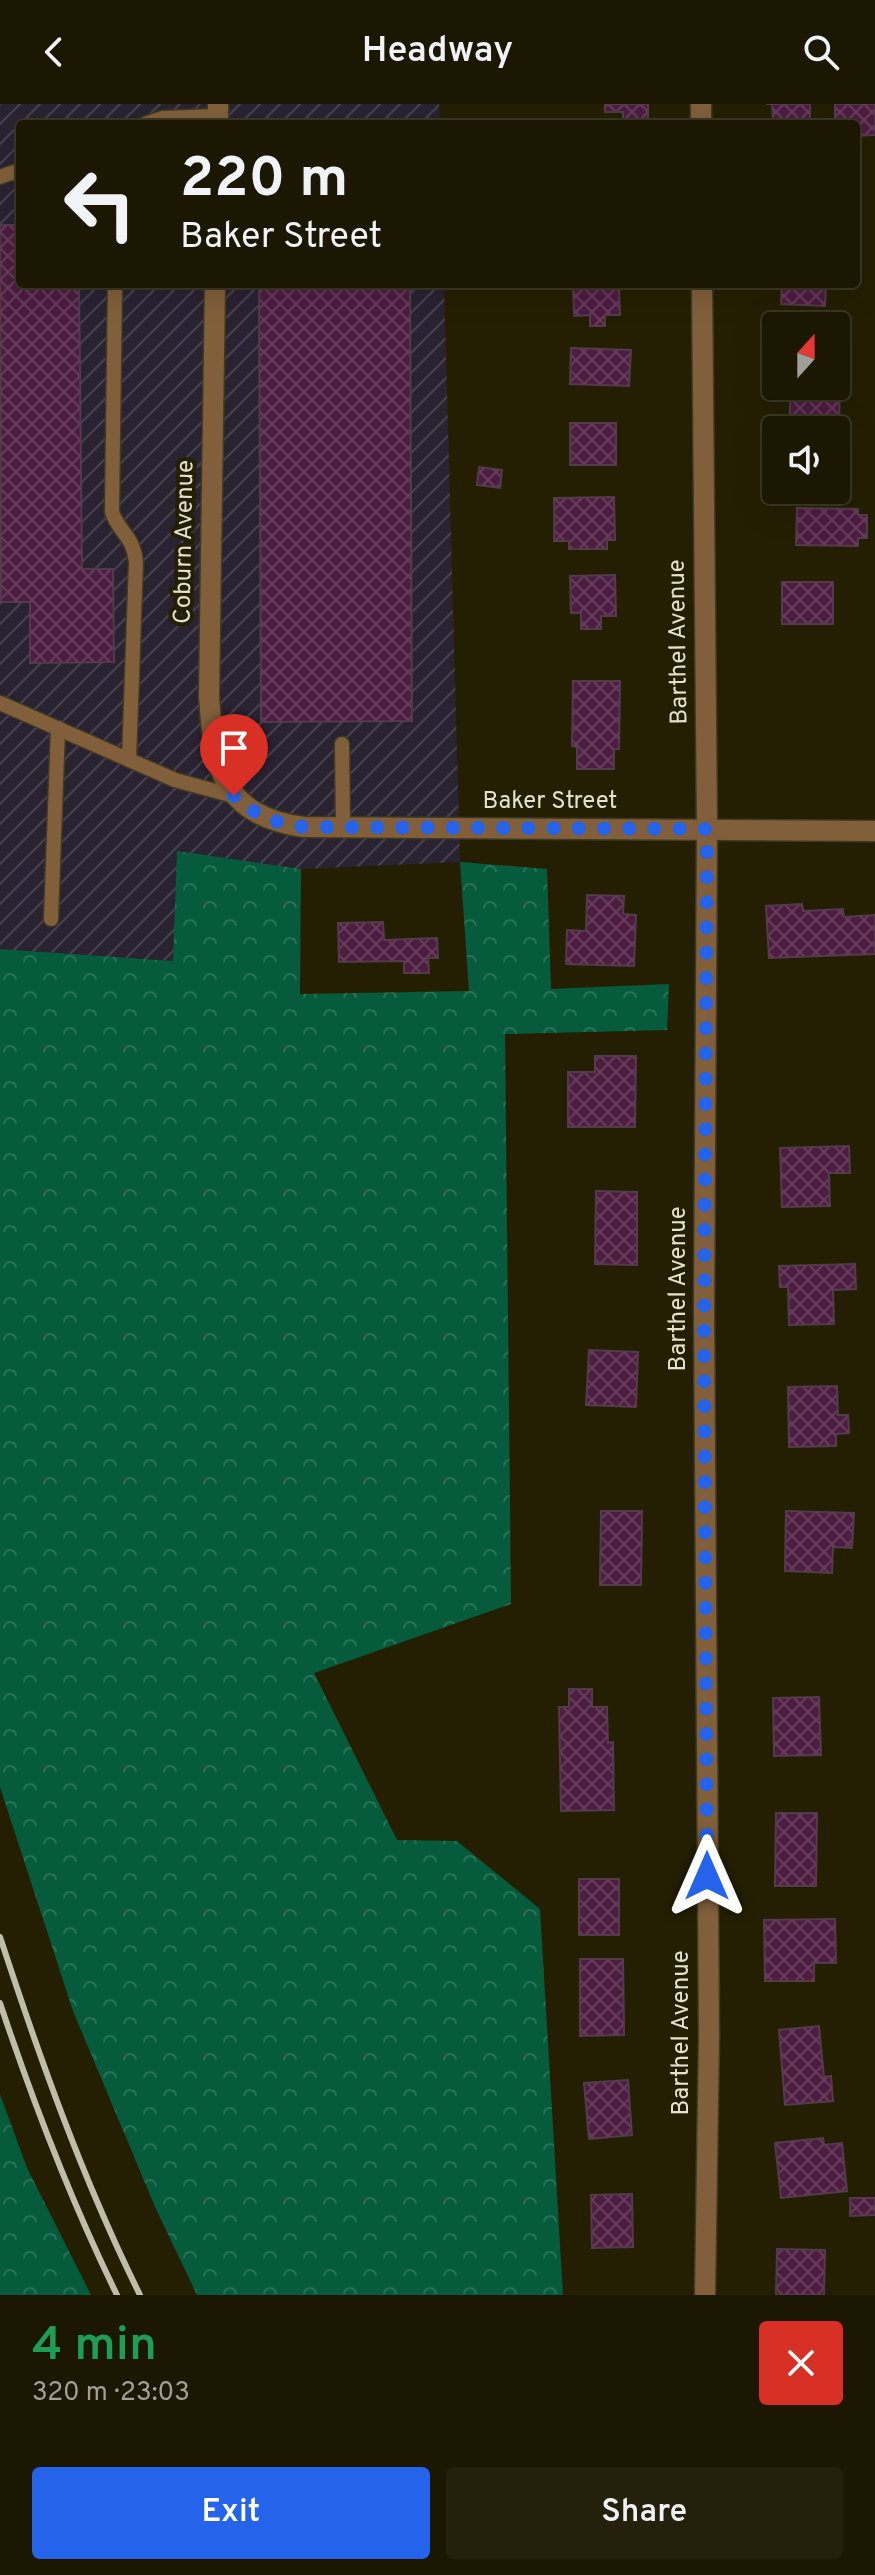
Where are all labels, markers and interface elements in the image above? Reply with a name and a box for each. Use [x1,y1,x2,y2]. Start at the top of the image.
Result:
text: Headway [362,29,513,75]
icon: back [32,30,76,74]
icon: search [799,30,843,74]
text: 220 m [180,146,348,216]
icon: left [48,152,152,256]
text: Baker Street [180,215,382,261]
north arrow [762,312,850,400]
map controls [762,312,850,504]
button: sound [762,416,850,504]
street label: Coburn Avenue [169,460,201,624]
street label: Barthel Avenue [663,559,695,725]
pin [200,714,268,796]
icon: arrive [212,726,256,770]
street label: Baker Street [483,787,617,817]
street label: Barthel Avenue [664,1206,694,1372]
position arrow [665,1834,749,1918]
street label: Barthel Avenue [667,1950,697,2116]
text: 4 min [32,2317,157,2377]
button: close [759,2321,843,2405]
text: 320 m · 23:03 [32,2377,190,2410]
button: Exit [32,2467,430,2559]
button: Share [446,2467,843,2559]

